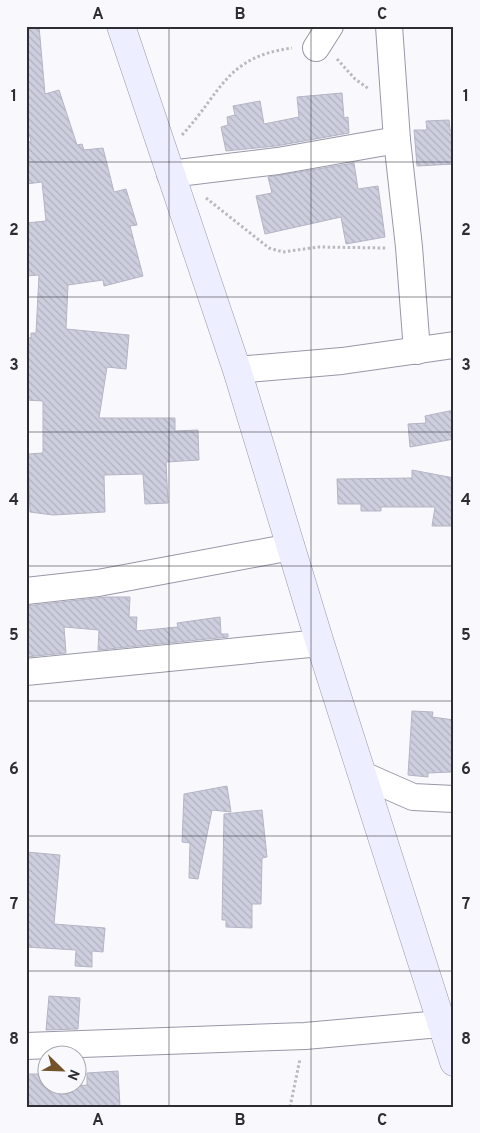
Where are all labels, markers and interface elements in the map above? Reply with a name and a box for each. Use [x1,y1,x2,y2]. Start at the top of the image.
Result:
text: A [92,5,104,25]
text: B [234,5,246,25]
text: C [377,5,387,25]
text: 1 [11,87,17,107]
text: 1 [463,87,469,107]
text: 2 [9,221,19,241]
text: 2 [461,221,471,241]
text: 3 [9,356,19,376]
text: 3 [461,356,471,376]
text: 4 [9,491,19,511]
text: 4 [461,491,471,511]
text: 5 [9,626,19,646]
text: 5 [461,626,471,646]
text: 6 [9,760,19,780]
text: 6 [461,760,471,780]
text: 7 [10,895,18,915]
text: 7 [462,895,470,915]
text: 8 [9,1030,19,1050]
text: 8 [461,1030,471,1050]
north arrow [38,1046,88,1096]
text: N [63,1067,82,1082]
text: A [92,1111,104,1131]
text: B [234,1111,246,1131]
text: C [377,1111,387,1131]

